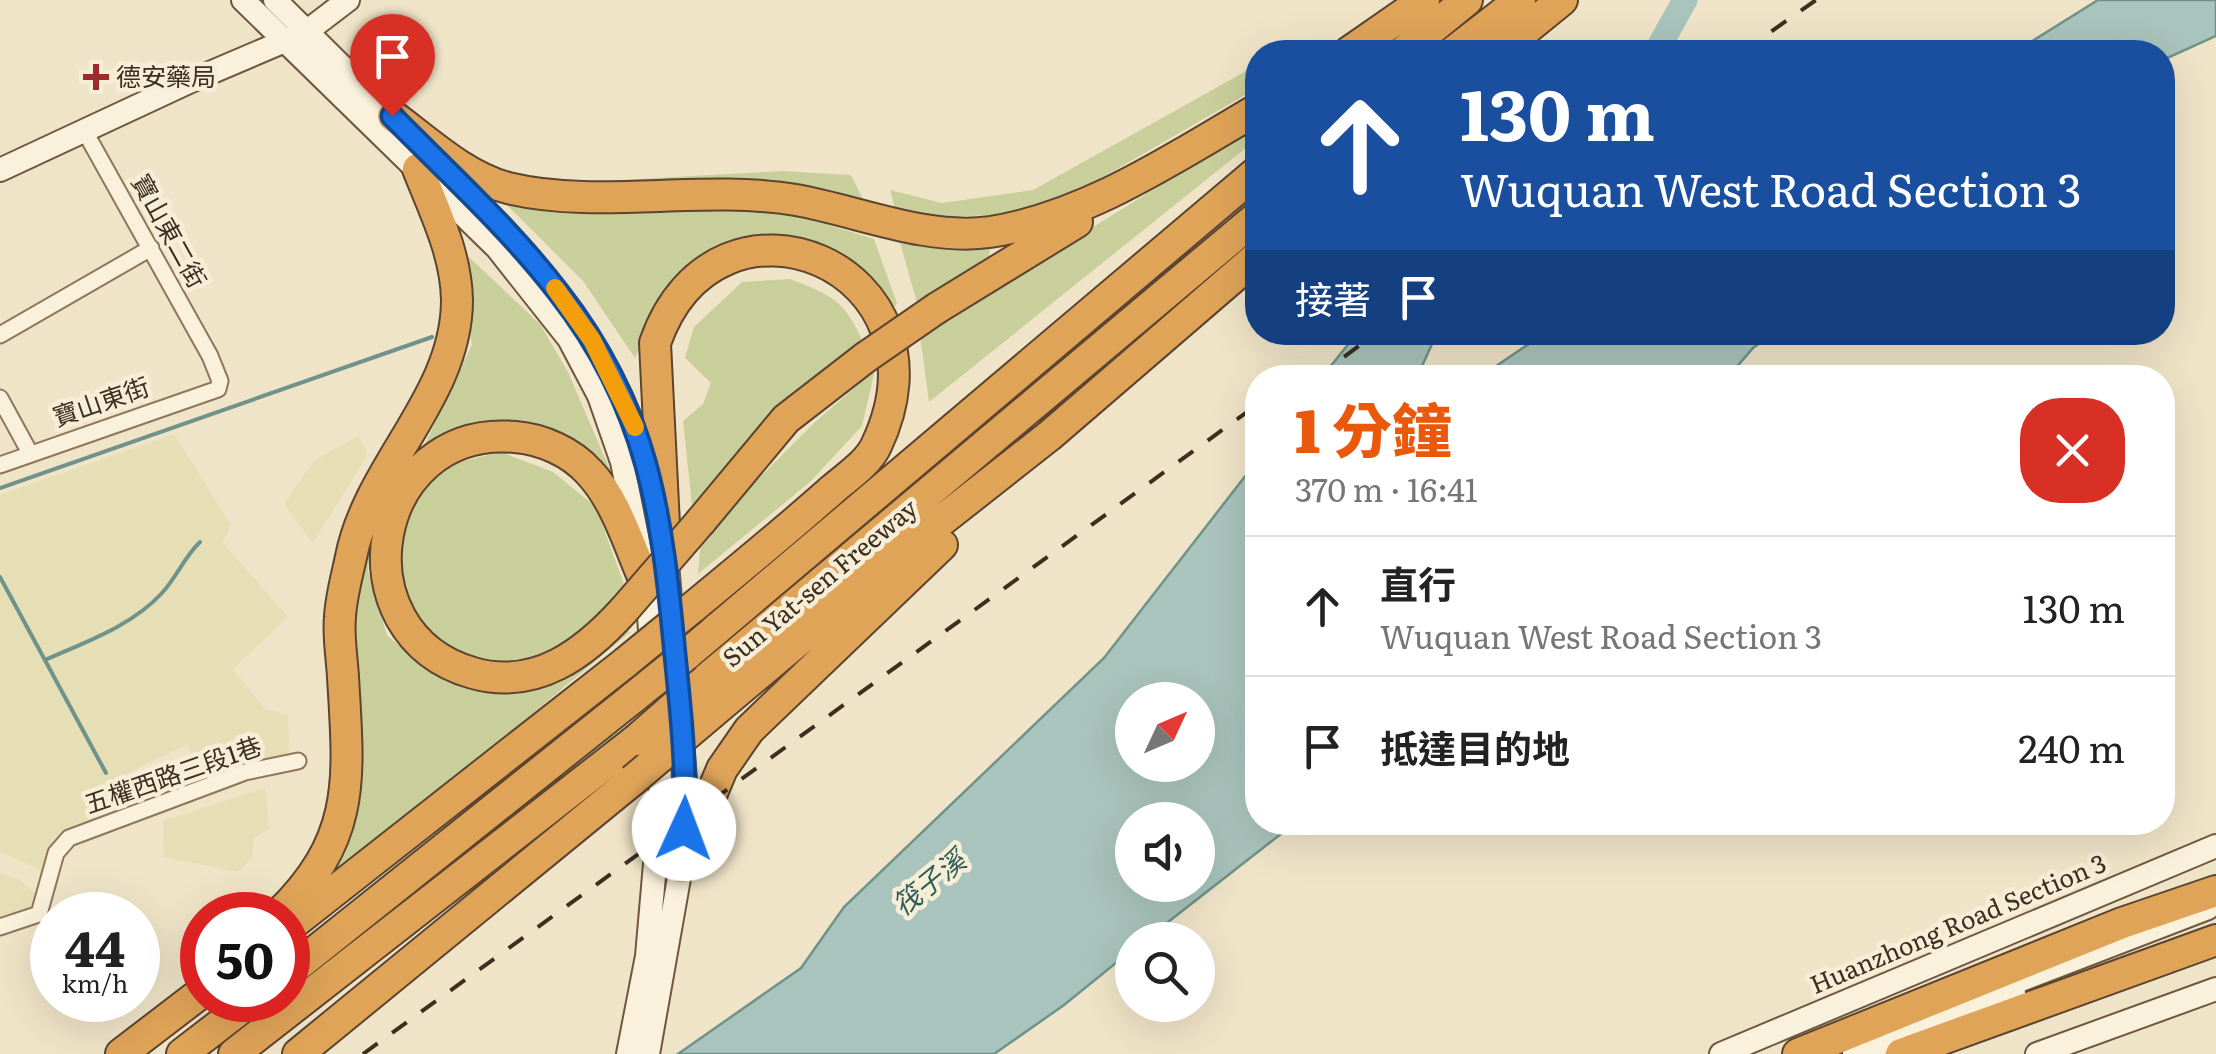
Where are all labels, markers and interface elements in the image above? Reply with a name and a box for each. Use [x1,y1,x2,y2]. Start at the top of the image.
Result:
pin [350,14,435,117]
icon: arrive [365,29,420,84]
place label: 德安藥局 [116,57,216,94]
text: 130 m [1460,59,1655,163]
marker: 德安藥局 [85,66,107,88]
icon: ahead [1295,80,1425,210]
text: Wuquan West Road Section 3 [1460,154,2082,221]
street label: 寶山東二街 [124,167,217,294]
text: 接著 [1295,269,1371,326]
icon: arrive [1391,270,1446,325]
street label: 寶山東街 [47,367,154,434]
text: 1 分鐘 [1295,382,1452,471]
button: close [2020,398,2125,503]
text: 370 m · 16:41 [1295,464,1478,512]
street label: Sun Yat-sen Freeway [713,489,925,675]
text: 直行 [1380,554,1456,611]
text: 130 m [2023,578,2125,635]
icon: ahead [1295,579,1350,634]
text: Wuquan West Road Section 3 [1380,611,1822,659]
north arrow [1115,682,1215,782]
map controls [1115,682,1215,1022]
text: 抵達目的地 [1380,718,1570,775]
text: 240 m [2018,718,2125,775]
icon: arrive [1295,719,1350,774]
street label: 五權西路三段1巷 [79,726,266,821]
position arrow [632,777,736,881]
button: sound [1115,802,1215,902]
water label: 筏子溪 [882,836,977,924]
street label: Huanzhong Road Section 3 [1804,843,2111,1002]
speed limit sign: 50 [180,892,310,1022]
text: 44 [65,908,125,982]
button: search [1115,922,1215,1022]
text: km/h [62,964,128,1001]

